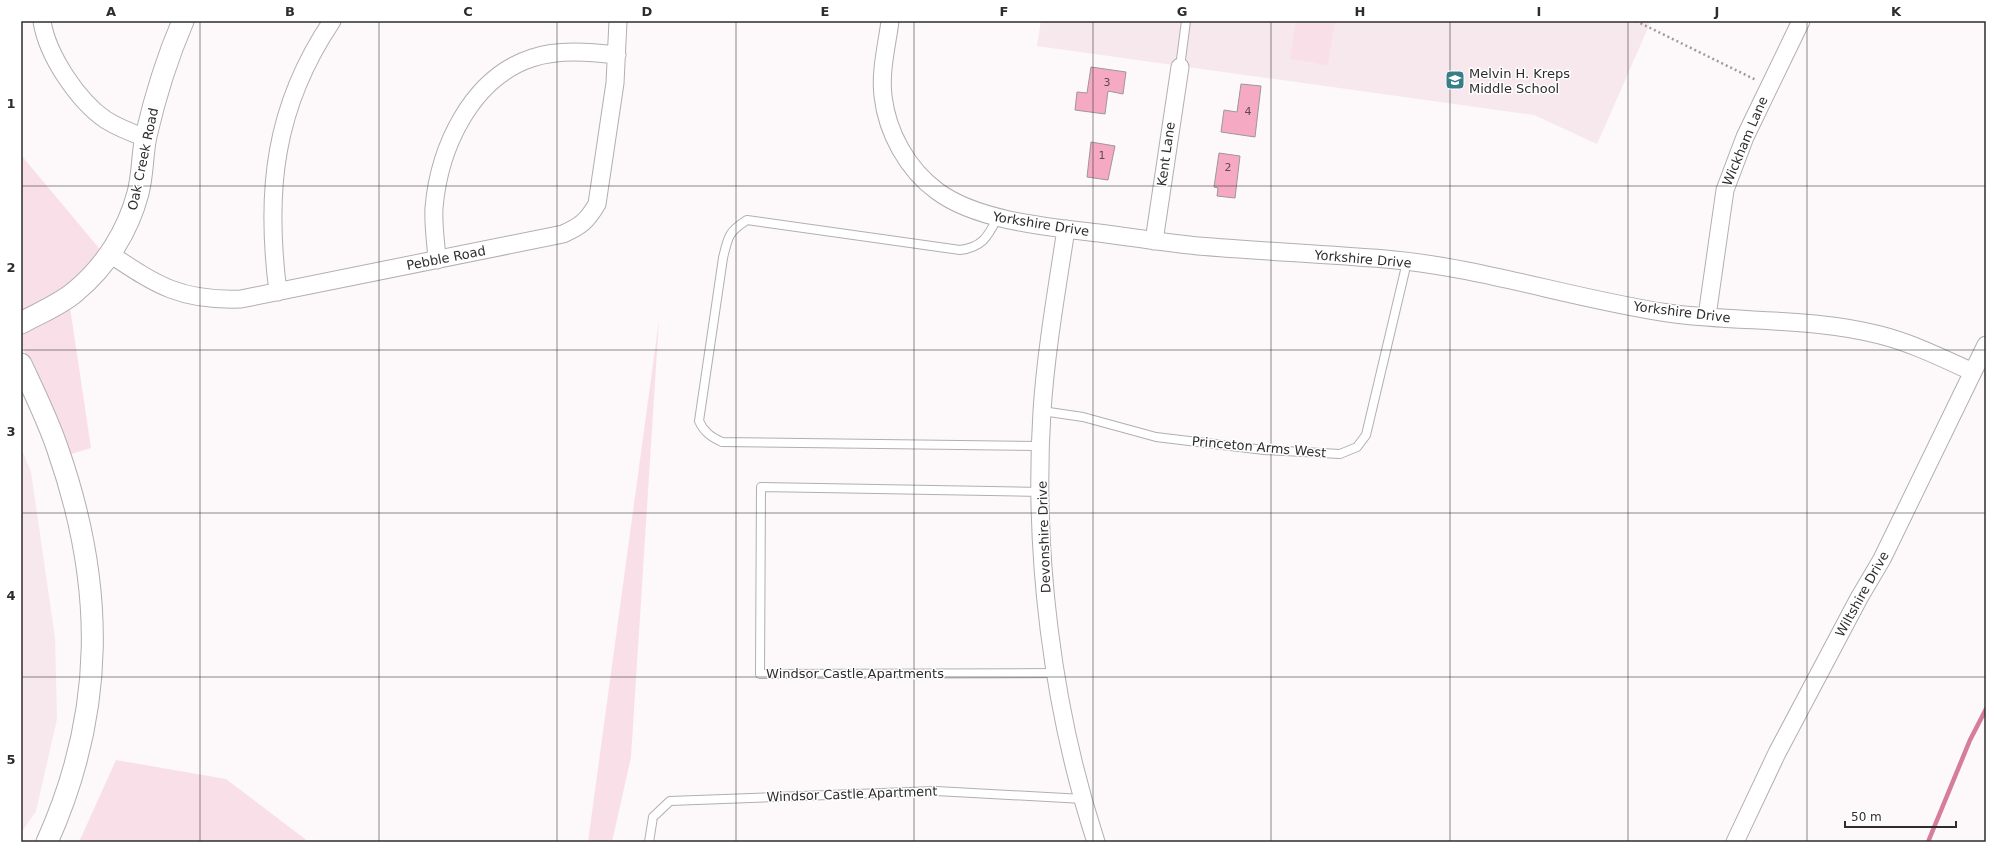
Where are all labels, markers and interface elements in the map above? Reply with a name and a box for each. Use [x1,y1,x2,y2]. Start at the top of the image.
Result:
text: A [106,4,116,19]
text: B [285,4,295,19]
text: C [463,4,473,19]
text: D [642,4,653,19]
text: E [821,4,829,19]
text: F [1000,4,1008,19]
text: G [1177,4,1187,19]
text: H [1355,4,1365,19]
text: I [1537,4,1541,19]
text: J [1714,4,1719,19]
text: K [1891,4,1902,19]
place label: Melvin H. Kreps Middle School [1469,66,1570,96]
school or university icon: Melvin H. Kreps Middle School [1444,69,1466,91]
house number: 3 [1104,76,1111,89]
street label: Wickham Lane [1719,94,1771,188]
text: 1 [6,96,16,111]
house number: 4 [1245,105,1252,118]
street label: Oak Creek Road [125,106,161,212]
street label: Kent Lane [1154,121,1178,187]
house number: 1 [1099,149,1106,162]
house number: 2 [1225,161,1232,174]
street label: Yorkshire Drive [991,209,1090,239]
street label: Pebble Road [405,243,487,273]
street label: Yorkshire Drive [1313,247,1412,271]
text: 2 [6,260,16,275]
street label: Yorkshire Drive [1632,298,1731,325]
text: 3 [6,424,16,439]
street label: Princeton Arms West [1191,434,1327,460]
street label: Devonshire Drive [1035,481,1053,593]
street label: Wiltshire Drive [1832,549,1892,639]
text: 4 [6,588,16,603]
street label: Windsor Castle Apartments [766,666,944,681]
text: 5 [6,752,16,767]
street label: Windsor Castle Apartment [766,784,938,804]
scale bar [1845,803,1956,829]
text: 50 m [1851,810,1882,824]

